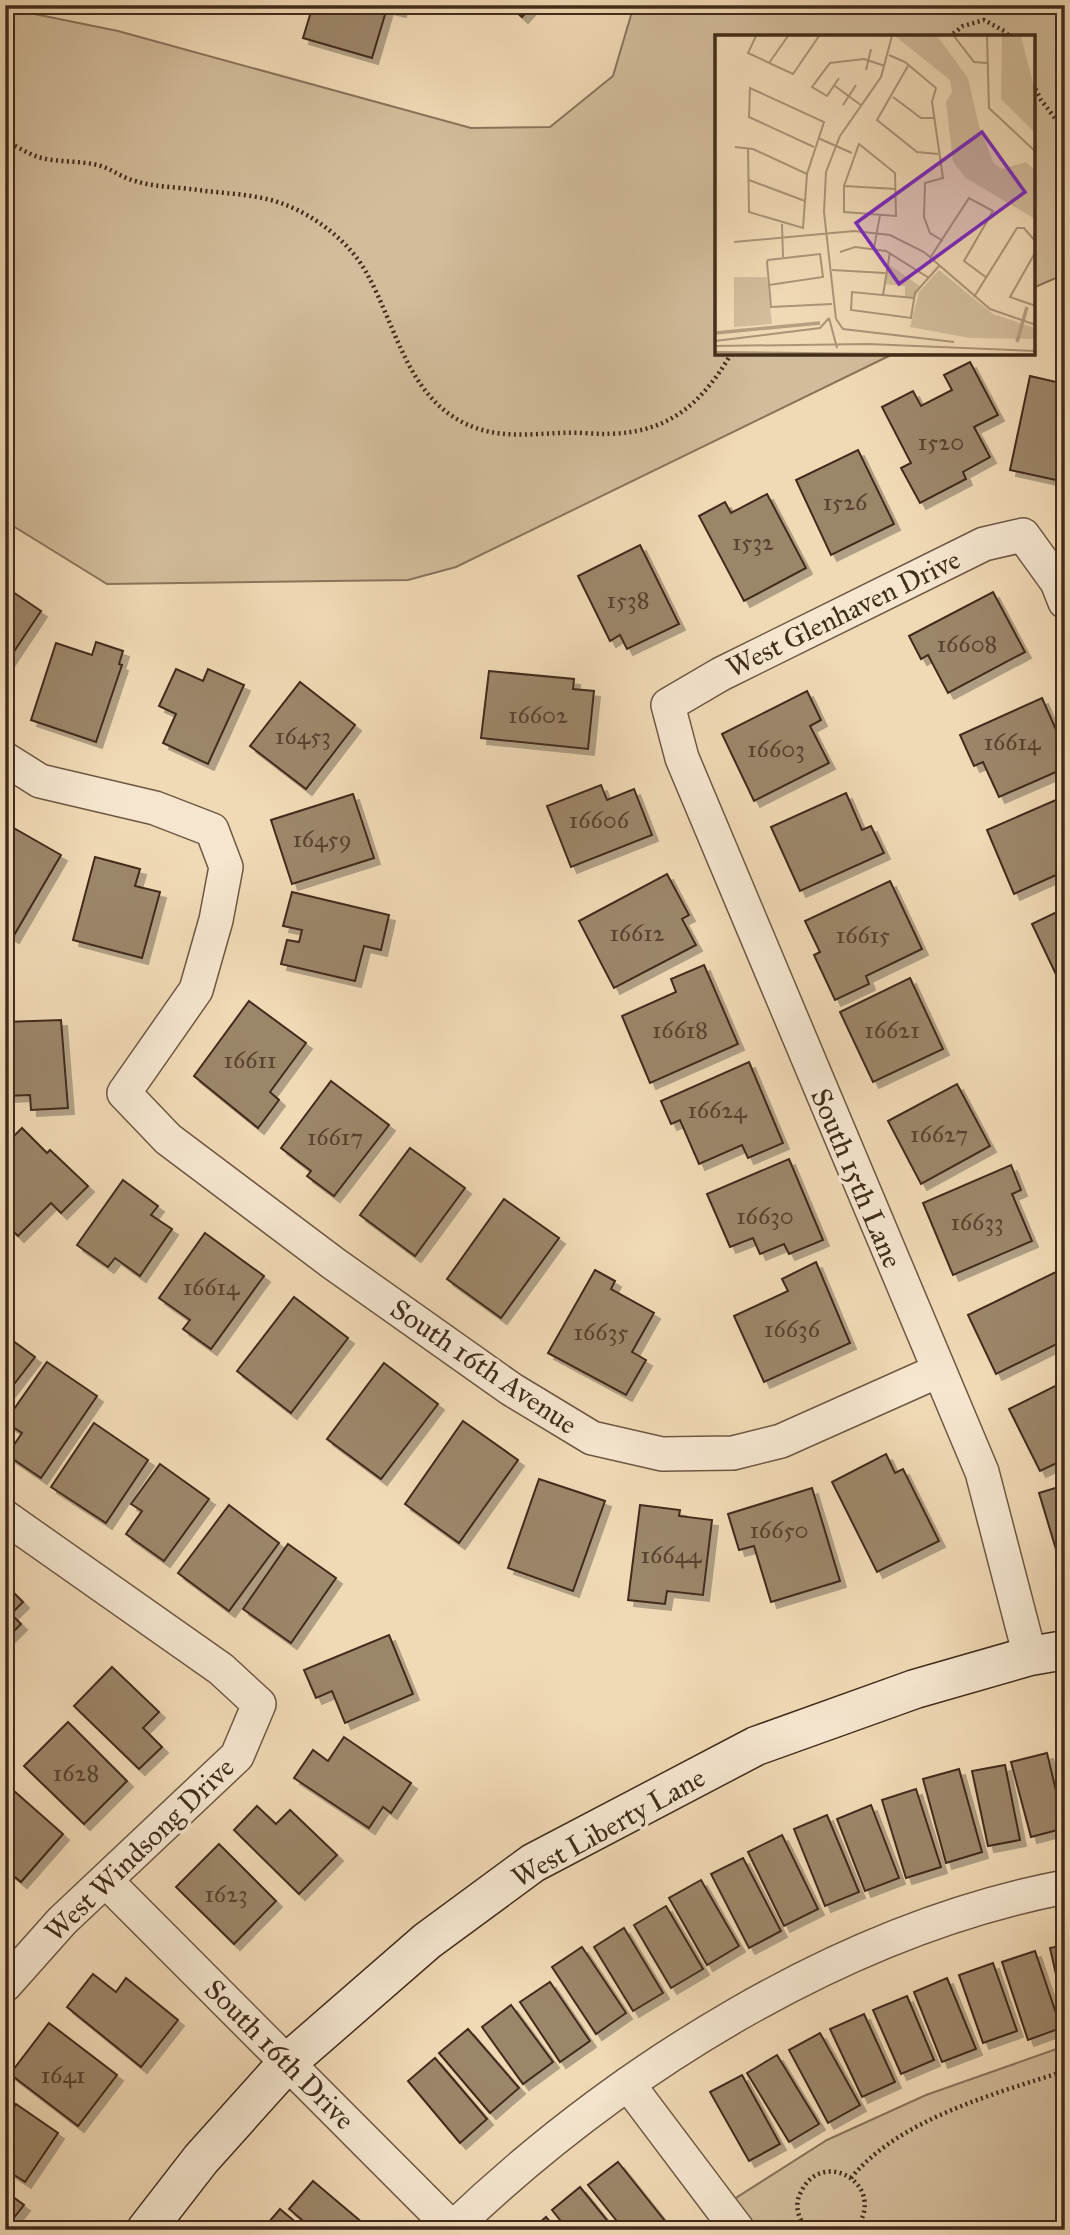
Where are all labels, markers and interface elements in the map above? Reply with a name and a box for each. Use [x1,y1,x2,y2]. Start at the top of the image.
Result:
inset map [715,35,1035,355]
house number: 1520 [918,427,964,457]
house number: 1526 [823,487,868,517]
house number: 1532 [732,527,774,557]
street label: West Glenhaven Drive [721,542,966,685]
house number: 1538 [607,585,649,615]
house number: 16608 [937,629,997,659]
house number: 16602 [508,700,568,730]
house number: 16453 [275,721,331,751]
house number: 16614 [984,727,1041,757]
house number: 16603 [747,734,805,764]
house number: 16606 [569,805,630,835]
house number: 16459 [292,824,352,854]
house number: 16612 [609,918,665,948]
house number: 16615 [836,920,890,950]
house number: 16618 [652,1015,708,1045]
house number: 16621 [864,1015,920,1045]
house number: 16611 [224,1045,276,1075]
street label: South 15th Lane [803,1083,910,1273]
house number: 16624 [687,1095,747,1125]
house number: 16627 [910,1119,968,1149]
house number: 16617 [307,1122,363,1152]
house number: 16630 [736,1201,794,1231]
house number: 16633 [950,1207,1004,1237]
house number: 16614 [183,1272,240,1302]
street label: South 16th Avenue [384,1291,584,1442]
house number: 16636 [764,1314,821,1344]
house number: 16635 [574,1317,628,1347]
house number: 16650 [749,1515,809,1545]
house number: 16644 [641,1540,702,1570]
street label: West Windsong Drive [37,1750,242,1949]
house number: 1628 [53,1758,99,1788]
street label: West Liberty Lane [505,1760,711,1895]
house number: 1623 [204,1879,248,1909]
street label: South 16th Drive [197,1972,362,2137]
house number: 1641 [41,2060,85,2090]

